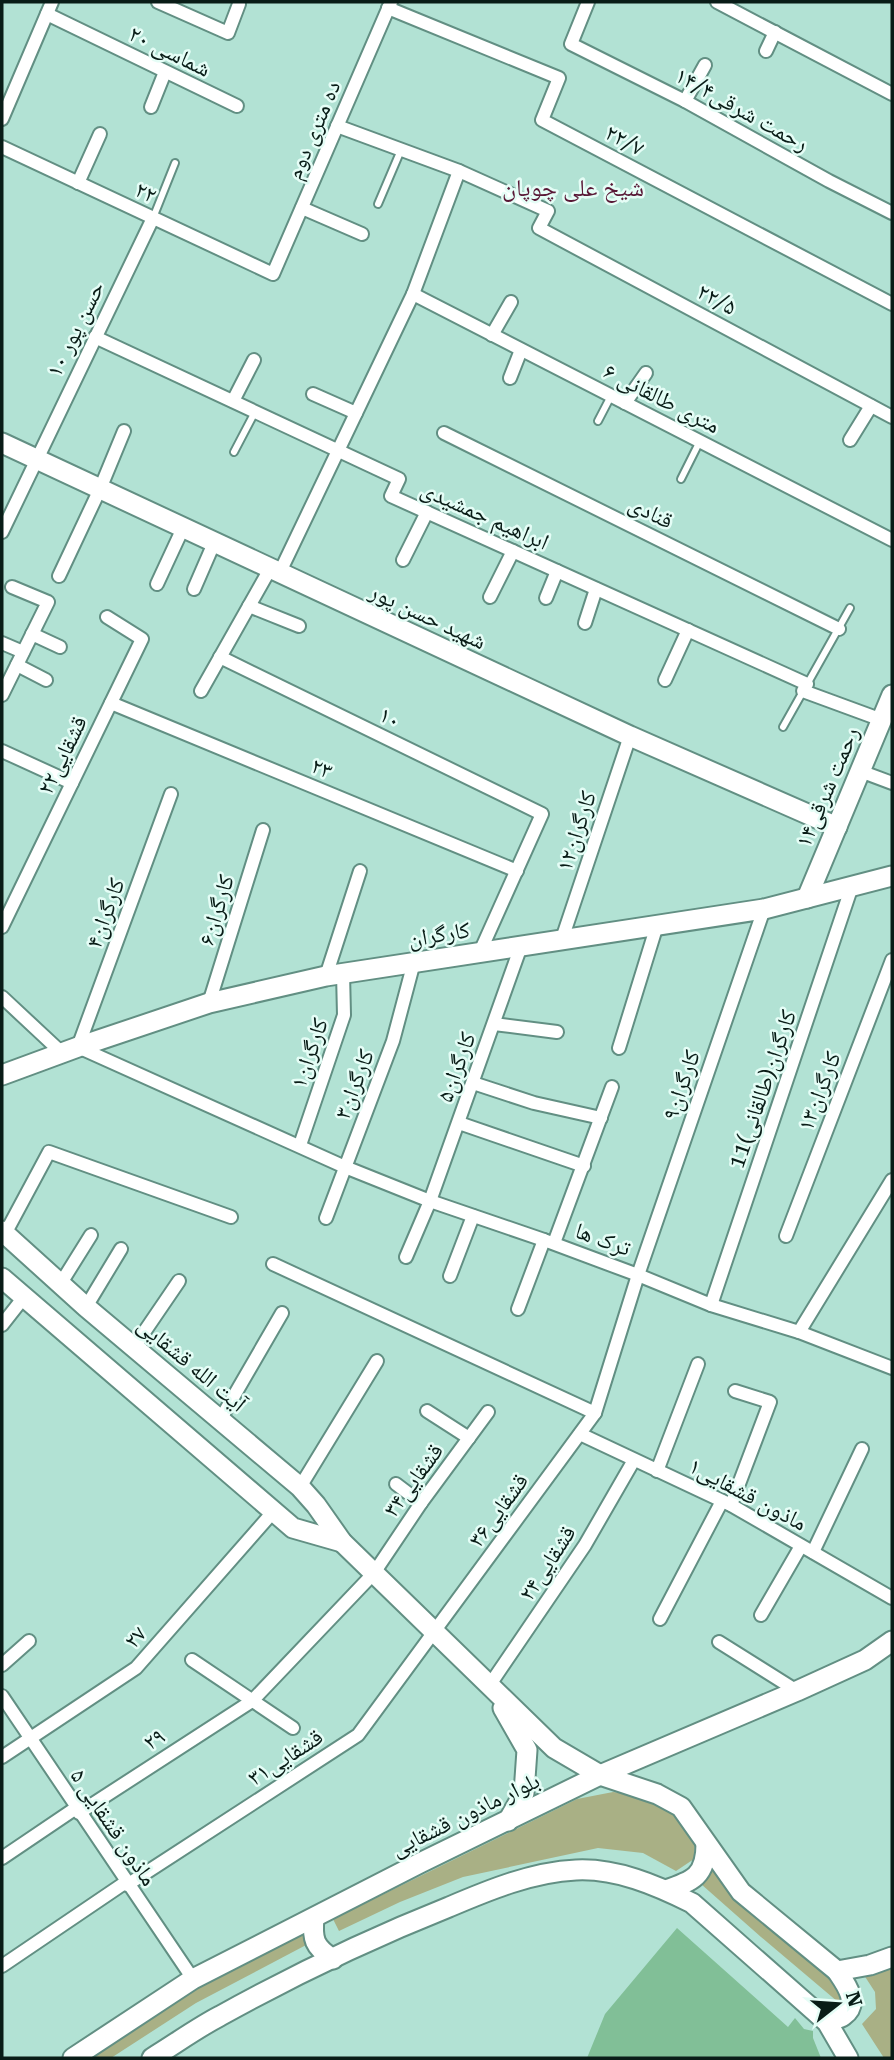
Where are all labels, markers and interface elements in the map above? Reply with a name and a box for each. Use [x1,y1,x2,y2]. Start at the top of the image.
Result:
street label: شماسی ۲۰ [124,20,215,83]
street label: ۱۴/۴رحمت شرقی [670,62,813,157]
street label: ده متری دوم [281,77,348,184]
street label: ۲۲/۷ [600,119,649,162]
district label: شیخ علی چوپان [502,174,644,203]
street label: ۲۲ [131,176,161,209]
street label: ۱۰ حسن پور [41,277,110,382]
street label: ۲۲/۵ [692,278,741,321]
street label: ۶ متری طالقانی [599,358,724,439]
street label: ابراهیم جمشیدی [416,475,553,558]
street label: قنادی [624,490,677,535]
street label: شهید حسن پور [364,577,490,655]
street label: ۱۰ [375,701,405,734]
street label: ۲۲قشقایی [32,712,93,799]
street label: ۱۴رحمت شرقی [790,723,865,851]
street label: ۲۳ [307,752,336,785]
street label: ۱۲کارگران [551,787,602,875]
street label: ۶کارگران [193,871,240,949]
street label: کارگران۴ [80,874,131,952]
street label: کارگران [406,916,472,953]
street label: 11کارگران(طالقانی) [723,1006,802,1172]
street label: ۱کارگران [285,1014,334,1092]
street label: کارگران۵ [431,1028,482,1106]
street label: کارگران۳ [329,1045,380,1123]
street label: کارگران۹ [657,1046,706,1124]
street label: کارگران۱۳ [792,1047,847,1135]
street label: ترک ها [571,1217,635,1262]
street label: آیت الله قشقایی [132,1311,252,1418]
street label: قشقایی۳۴ [378,1438,449,1522]
street label: ماذون قشقایی۱ [684,1452,811,1537]
street label: قشقایی۳۶ [463,1468,534,1552]
street label: قشقایی۲۴ [513,1521,582,1606]
street label: ۲۷ [118,1621,152,1654]
street label: ۲۹ [138,1722,170,1756]
street label: ۳۱قشقایی [243,1723,328,1792]
street label: ماذون قشقایی ۵ [65,1764,163,1891]
street label: بلوار ماذون قشقایی [386,1767,544,1862]
north arrow [803,1969,873,2039]
text: N [841,1989,867,2010]

